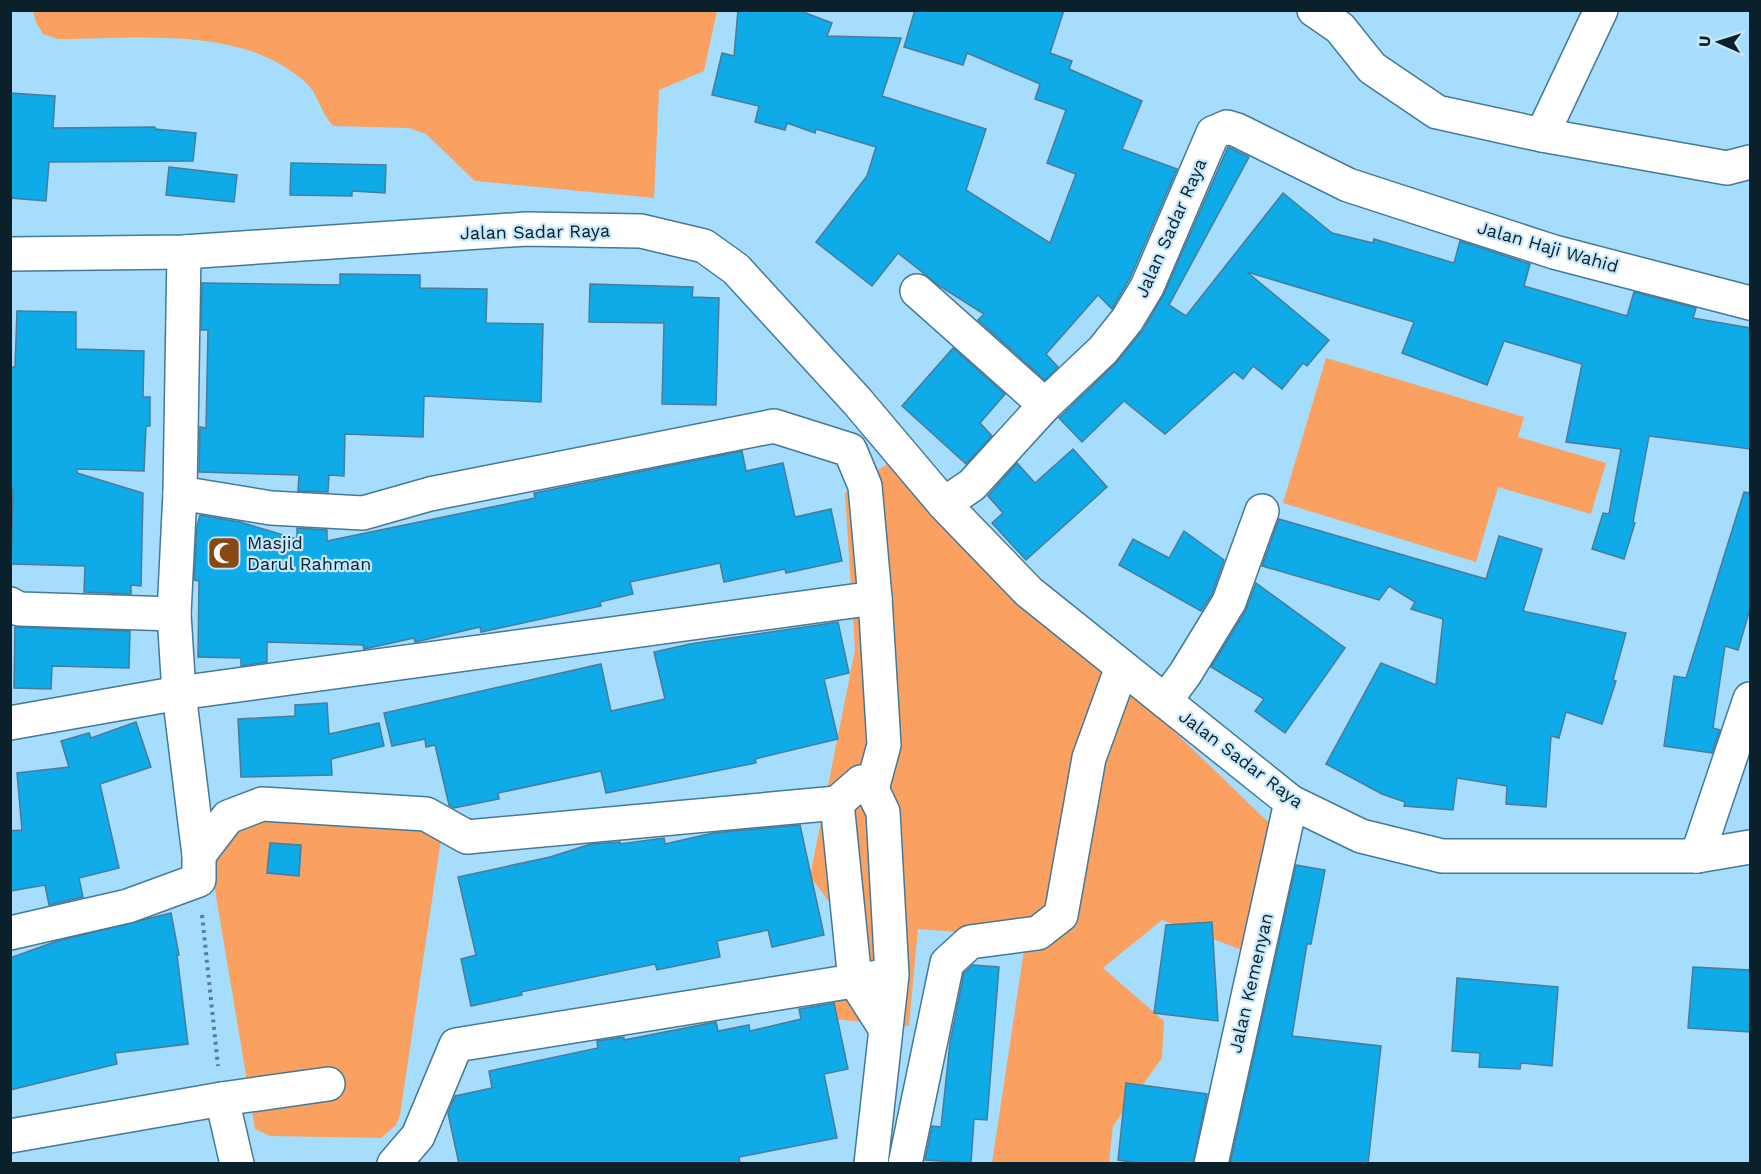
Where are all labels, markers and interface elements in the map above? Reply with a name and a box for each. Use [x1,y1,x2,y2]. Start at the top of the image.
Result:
north arrow [1689,12,1749,72]
text: U [1695,35,1714,47]
street label: Jalan Sadar Raya [1130,155,1211,301]
street label: Jalan Haji Wahid [1475,216,1621,277]
street label: Jalan Sadar Raya [460,220,610,243]
place label: Masjid Darul Rahman [247,532,371,574]
mosque icon: Masjid Darul Rahman [206,535,242,571]
street label: Jalan Sadar Raya [1175,705,1308,812]
street label: Jalan Kemenyan [1224,911,1277,1055]

